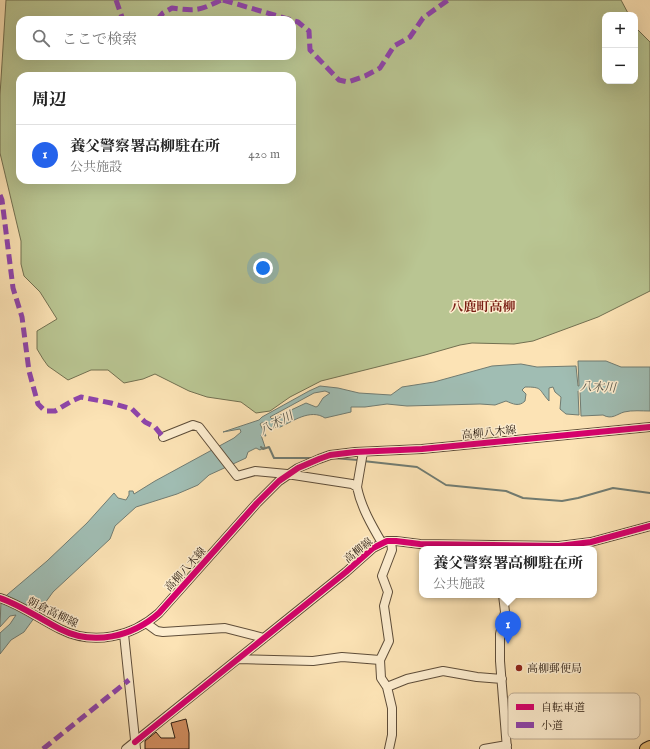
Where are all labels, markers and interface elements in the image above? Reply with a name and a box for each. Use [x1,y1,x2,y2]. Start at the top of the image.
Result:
map controls [602,12,638,84]
button: + [602,12,638,48]
search box [16,16,296,60]
icon: search [30,27,52,49]
text: ここで検索 [62,30,137,49]
button: − [602,48,638,84]
text: 周辺 [32,90,66,111]
text: 養父警察署高柳駐在所 [70,137,220,156]
text: 1 [43,146,47,163]
text: 420 m [248,146,280,163]
text: 公共施設 [70,159,122,176]
your location [253,258,273,278]
district label: 八鹿町高柳 [450,299,516,316]
water label: 八木川 [580,379,618,396]
water label: 八木川 [257,407,297,439]
street label: 高柳八木線 [461,423,517,443]
street label: 高柳線 [341,535,376,567]
street label: 高柳八木線 [162,545,209,595]
popup [419,546,597,598]
text: 養父警察署高柳駐在所 [433,554,583,573]
text: 公共施設 [433,576,485,593]
street label: 朝倉高柳線 [25,595,80,631]
pin: 1 [495,611,521,644]
place label: 高柳郵便局 [527,662,582,676]
marker: 高柳郵便局 [514,663,524,673]
legend [508,693,640,739]
text: 自転車道 [541,701,585,715]
text: 小道 [541,719,563,733]

